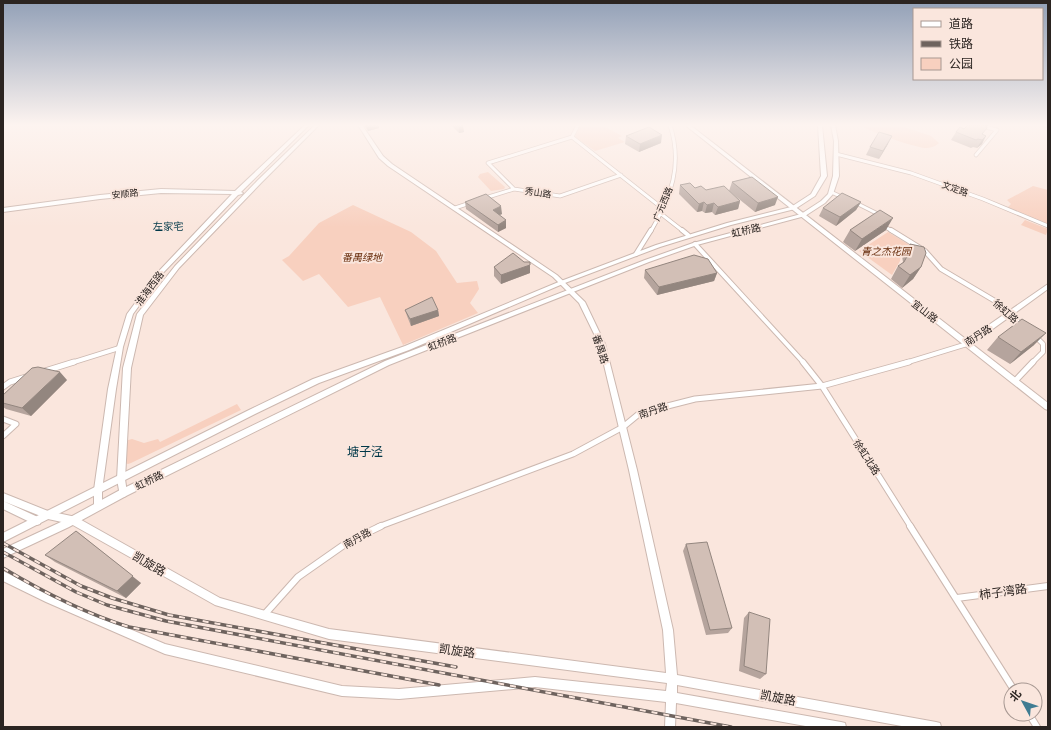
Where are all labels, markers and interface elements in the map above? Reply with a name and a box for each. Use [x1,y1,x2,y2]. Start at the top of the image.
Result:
legend [913,8,1043,80]
text: 道路 [949,16,973,31]
text: 铁路 [949,36,973,51]
text: 公园 [949,56,973,71]
street label: 文定路 [941,179,970,198]
street label: 秀山路 [524,185,552,200]
street label: 广元西路 [650,185,675,223]
street label: 安顺路 [111,187,139,200]
district label: 左家宅 [153,220,183,233]
street label: 虹桥路 [730,221,762,240]
park label: 青之杰花园 [861,245,913,258]
park label: 番禺绿地 [342,251,383,264]
street label: 淮海西路 [132,268,167,308]
street label: 宜山路 [909,297,941,326]
street label: 徐虹路 [990,297,1021,326]
street label: 南丹路 [962,322,994,349]
street label: 虹桥路 [426,331,459,354]
street label: 番禺路 [590,333,611,365]
street label: 南丹路 [637,399,669,422]
street label: 徐虹北路 [850,437,883,478]
district label: 塘子泾 [347,444,383,459]
street label: 虹桥路 [133,468,166,493]
street label: 南丹路 [341,525,374,551]
street label: 凯旋路 [130,548,169,579]
street label: 柿子湾路 [978,581,1028,602]
street label: 凯旋路 [438,641,476,660]
north arrow [1003,682,1043,722]
street label: 凯旋路 [759,687,797,708]
text: 北 [1006,687,1024,704]

